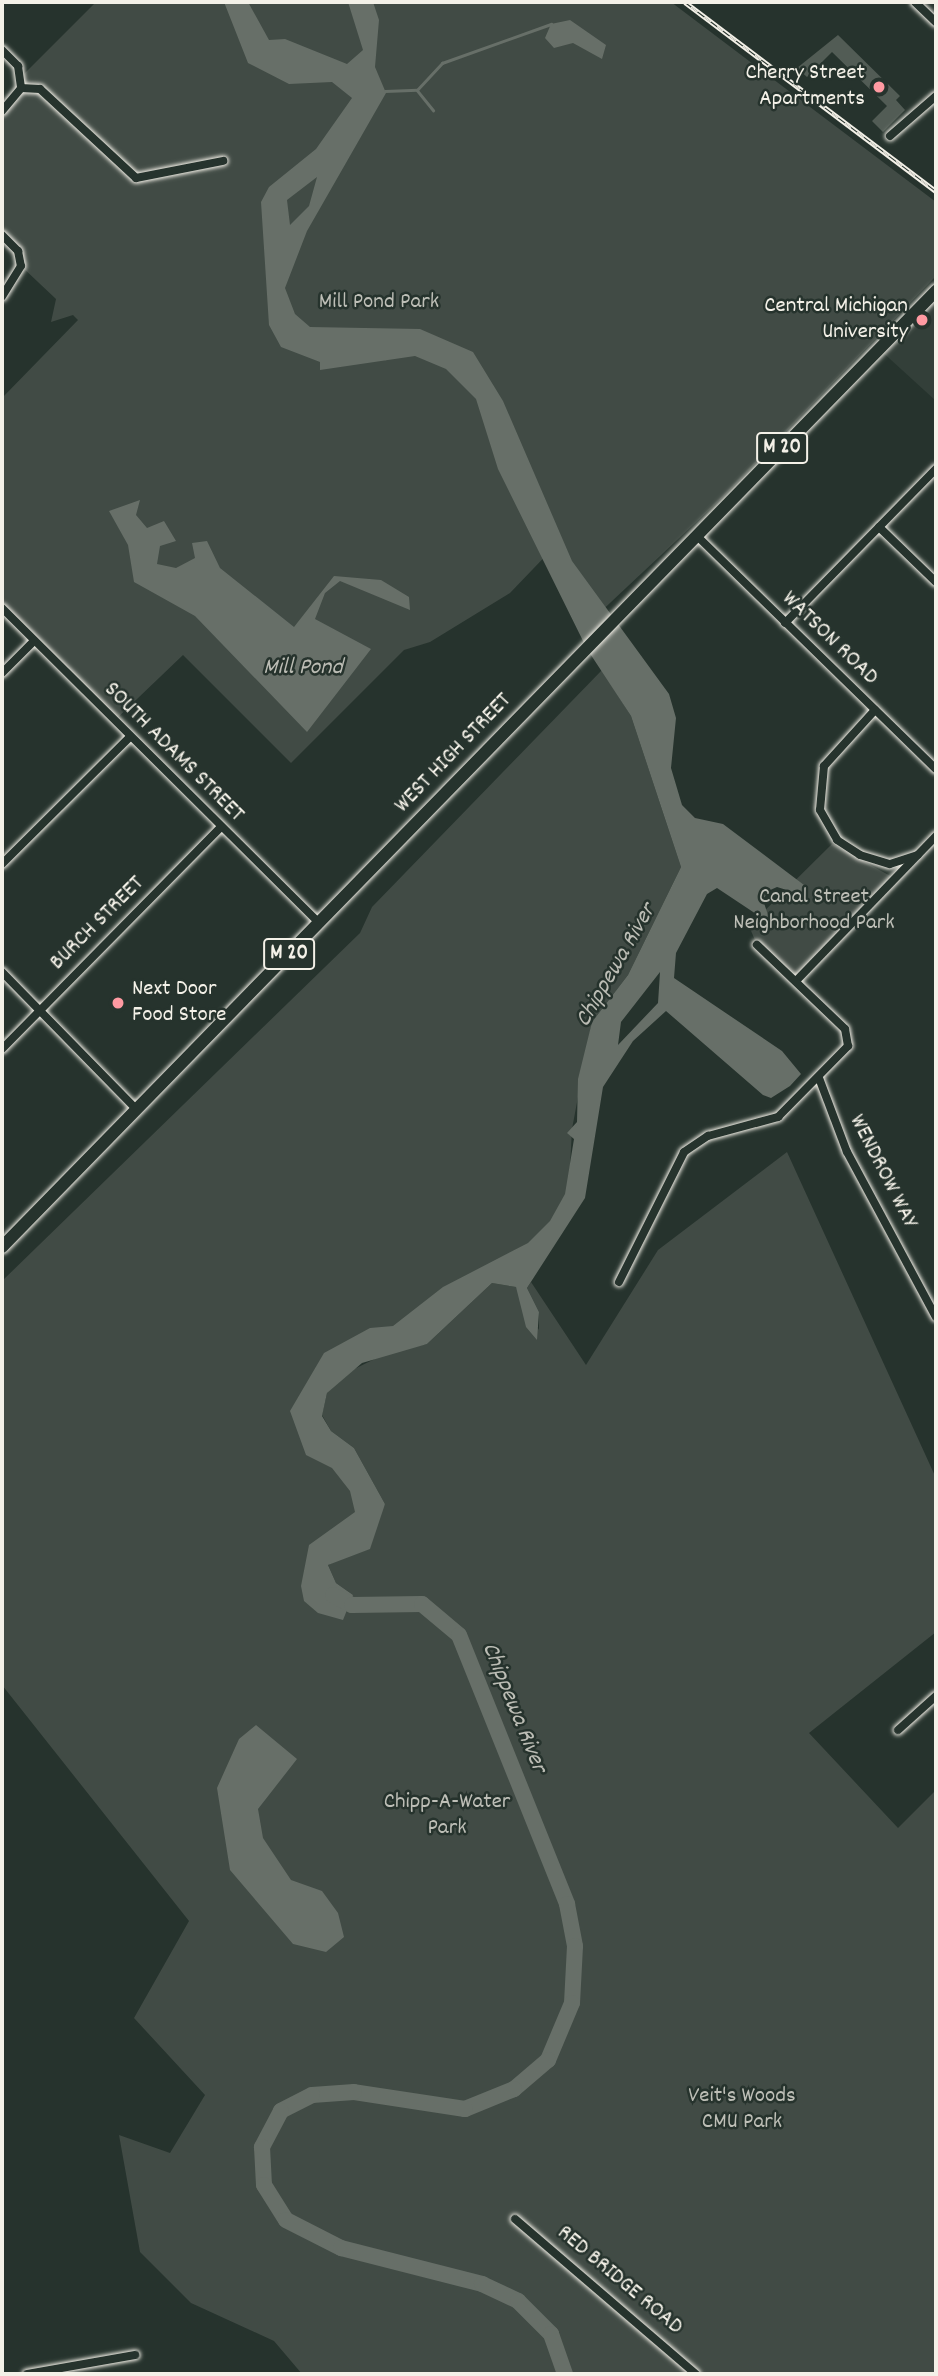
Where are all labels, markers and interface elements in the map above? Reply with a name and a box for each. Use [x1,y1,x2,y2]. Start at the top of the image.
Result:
place label: Cherry Street Apartments [745,60,865,114]
marker: Cherry Street Apartments [871,79,887,95]
park label: Mill Pond Park [319,289,439,317]
place label: Central Michigan University [764,293,908,347]
marker: Central Michigan University [914,312,930,328]
road number: M 20 [756,430,808,466]
street label: WATSON ROAD [775,586,883,692]
water label: Mill Pond [263,655,343,683]
street label: SOUTH ADAMS STREET [97,677,249,829]
street label: WEST HIGH STREET [390,688,518,820]
street label: BURCH STREET [45,871,151,977]
park label: Canal Street Neighborhood Park [733,884,895,938]
water label: Chippewa River [570,899,664,1033]
road number: M 20 [263,936,315,972]
place label: Next Door Food Store [132,976,226,1030]
marker: Next Door Food Store [110,995,126,1011]
street label: WENDROW WAY [842,1111,922,1233]
water label: Chippewa River [474,1639,552,1777]
park label: Chipp-A-Water Park [384,1789,510,1843]
park label: Veit's Woods CMU Park [688,2083,796,2137]
street label: RED BRIDGE ROAD [550,2220,688,2342]

